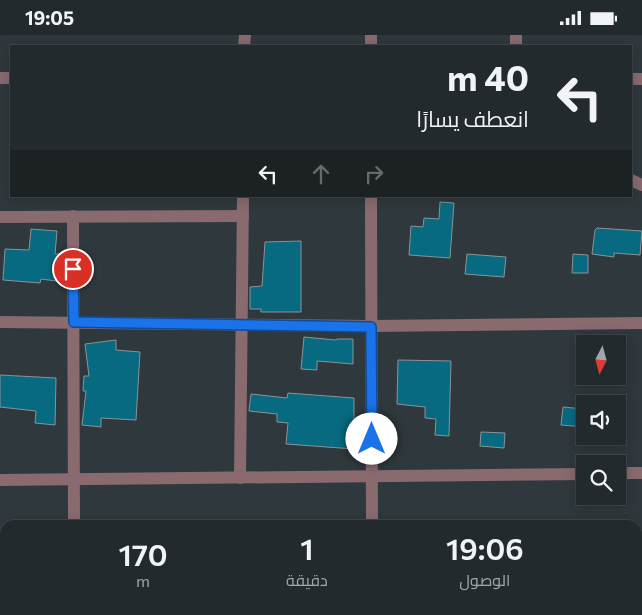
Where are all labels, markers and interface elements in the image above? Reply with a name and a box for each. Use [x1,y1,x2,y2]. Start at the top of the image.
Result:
text: 19:05 [25,6,74,29]
text: 40 m [447,55,529,98]
icon: left [547,65,612,130]
text: انعطف يسارًا [416,105,529,132]
icon: left [254,160,282,188]
icon: ahead [307,160,335,188]
icon: right [360,160,388,188]
pin [52,248,94,290]
icon: arrive [59,255,87,283]
north arrow [576,335,626,385]
map controls [576,335,626,505]
button: sound [576,395,626,445]
position arrow [345,412,397,464]
button: search [576,455,626,505]
text: 1 [300,529,314,566]
text: 19:06 [446,529,524,566]
text: 170 [118,535,168,572]
text: دقيقة [286,570,328,589]
text: الوصول [459,570,510,589]
text: m [136,571,150,590]

